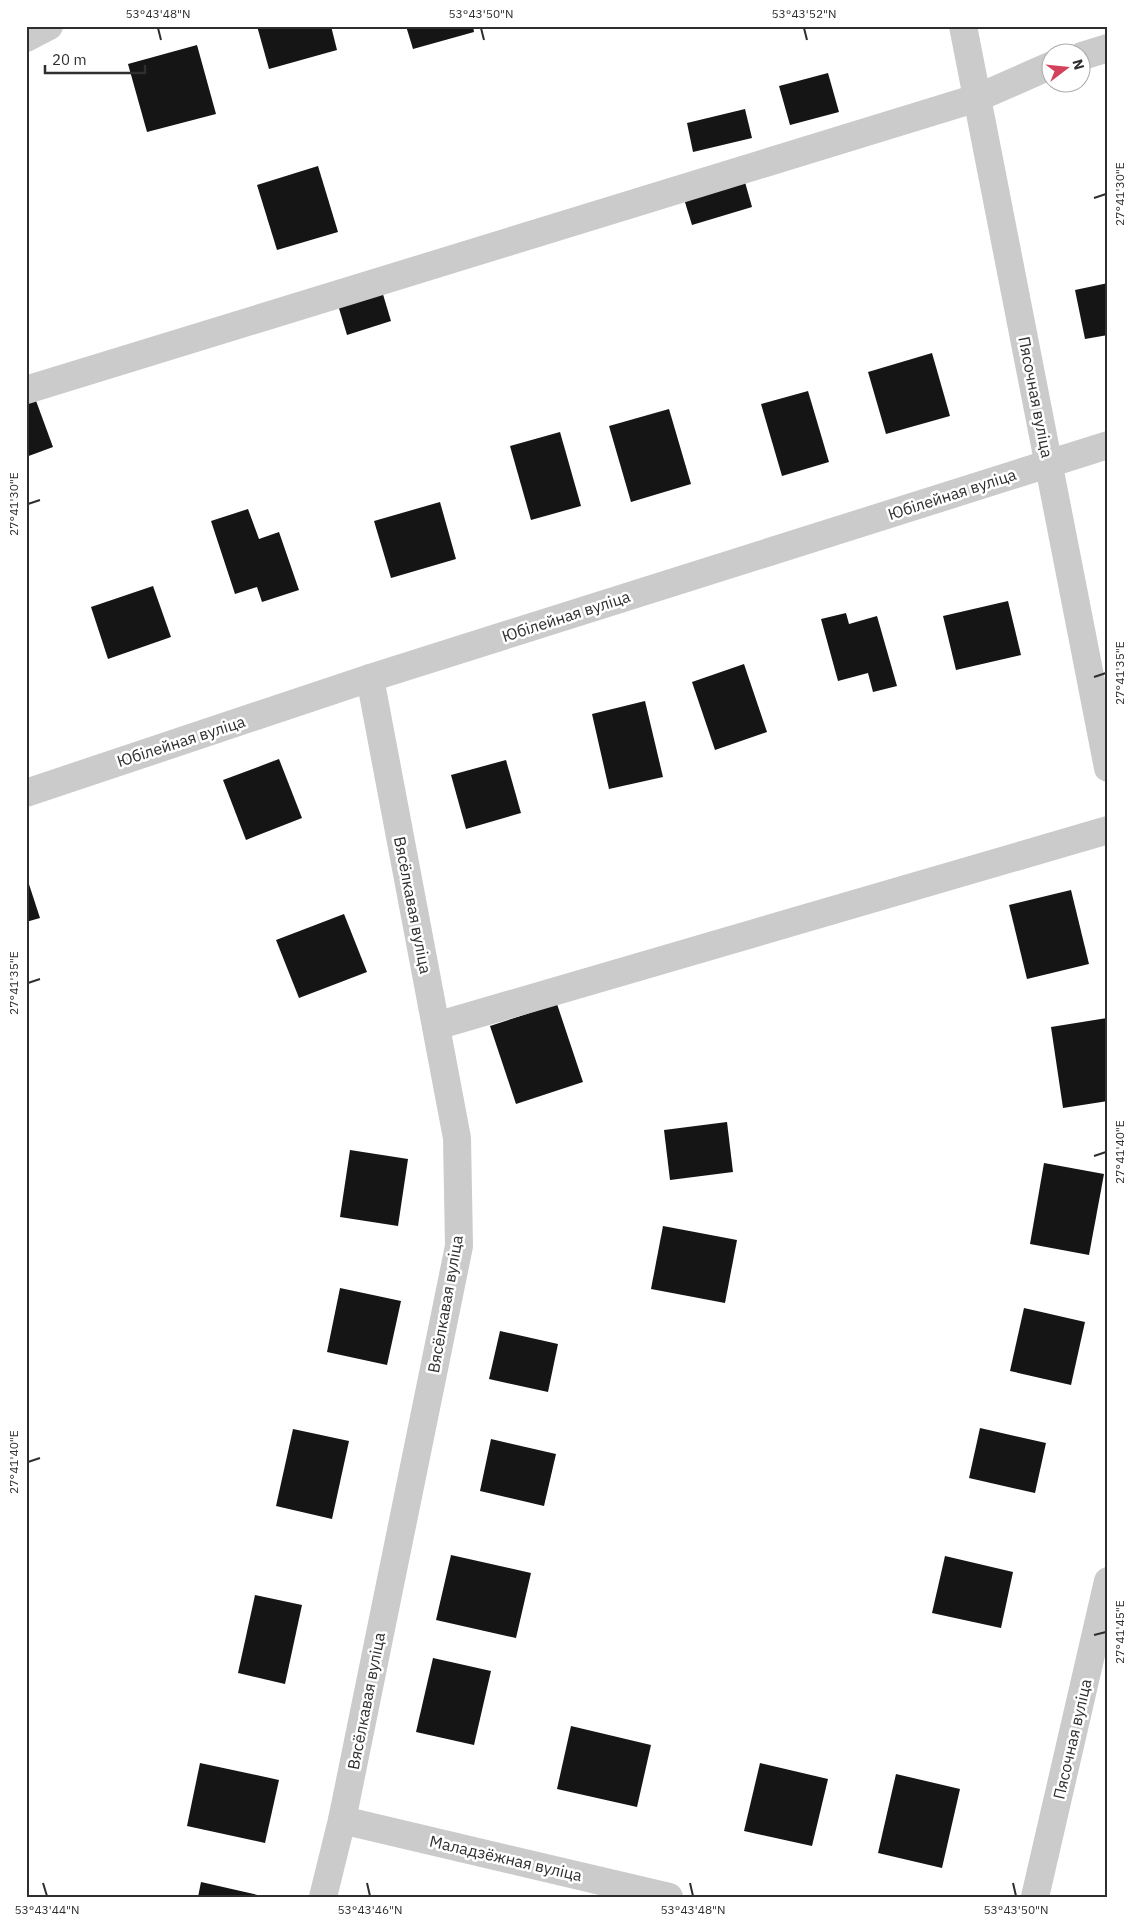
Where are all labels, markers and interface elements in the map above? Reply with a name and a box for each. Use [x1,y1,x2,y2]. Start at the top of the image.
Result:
text: 53°43'48"N [125,6,191,21]
text: 53°43'50"N [448,6,514,21]
text: 53°43'52"N [771,6,837,21]
scale bar [45,42,145,74]
north arrow [1042,42,1092,92]
text: 20 m [52,50,87,69]
text: N [1068,57,1089,72]
text: 27°41'30"E [1112,162,1127,226]
street label: Пясочная вуліца [1014,335,1058,460]
street label: Юбілейная вуліца [885,464,1019,524]
text: 27°41'30"E [6,472,21,536]
street label: Юбілейная вуліца [499,586,633,646]
text: 27°41'35"E [1112,641,1127,705]
street label: Юбілейная вуліца [114,711,248,771]
street label: Вясёлкавая вуліца [390,835,436,976]
text: 27°41'35"E [6,951,21,1015]
text: 27°41'40"E [1112,1120,1127,1184]
street label: Вясёлкавая вуліца [423,1233,467,1374]
text: 27°41'40"E [6,1430,21,1494]
text: 27°41'45"E [1112,1600,1127,1664]
street label: Вясёлкавая вуліца [343,1630,389,1771]
street label: Пясочная вуліца [1048,1676,1096,1801]
street label: Маладзёжная вуліца [428,1831,585,1885]
text: 53°43'44"N [14,1902,80,1917]
text: 53°43'46"N [337,1902,403,1917]
text: 53°43'48"N [660,1902,726,1917]
text: 53°43'50"N [983,1902,1049,1917]

